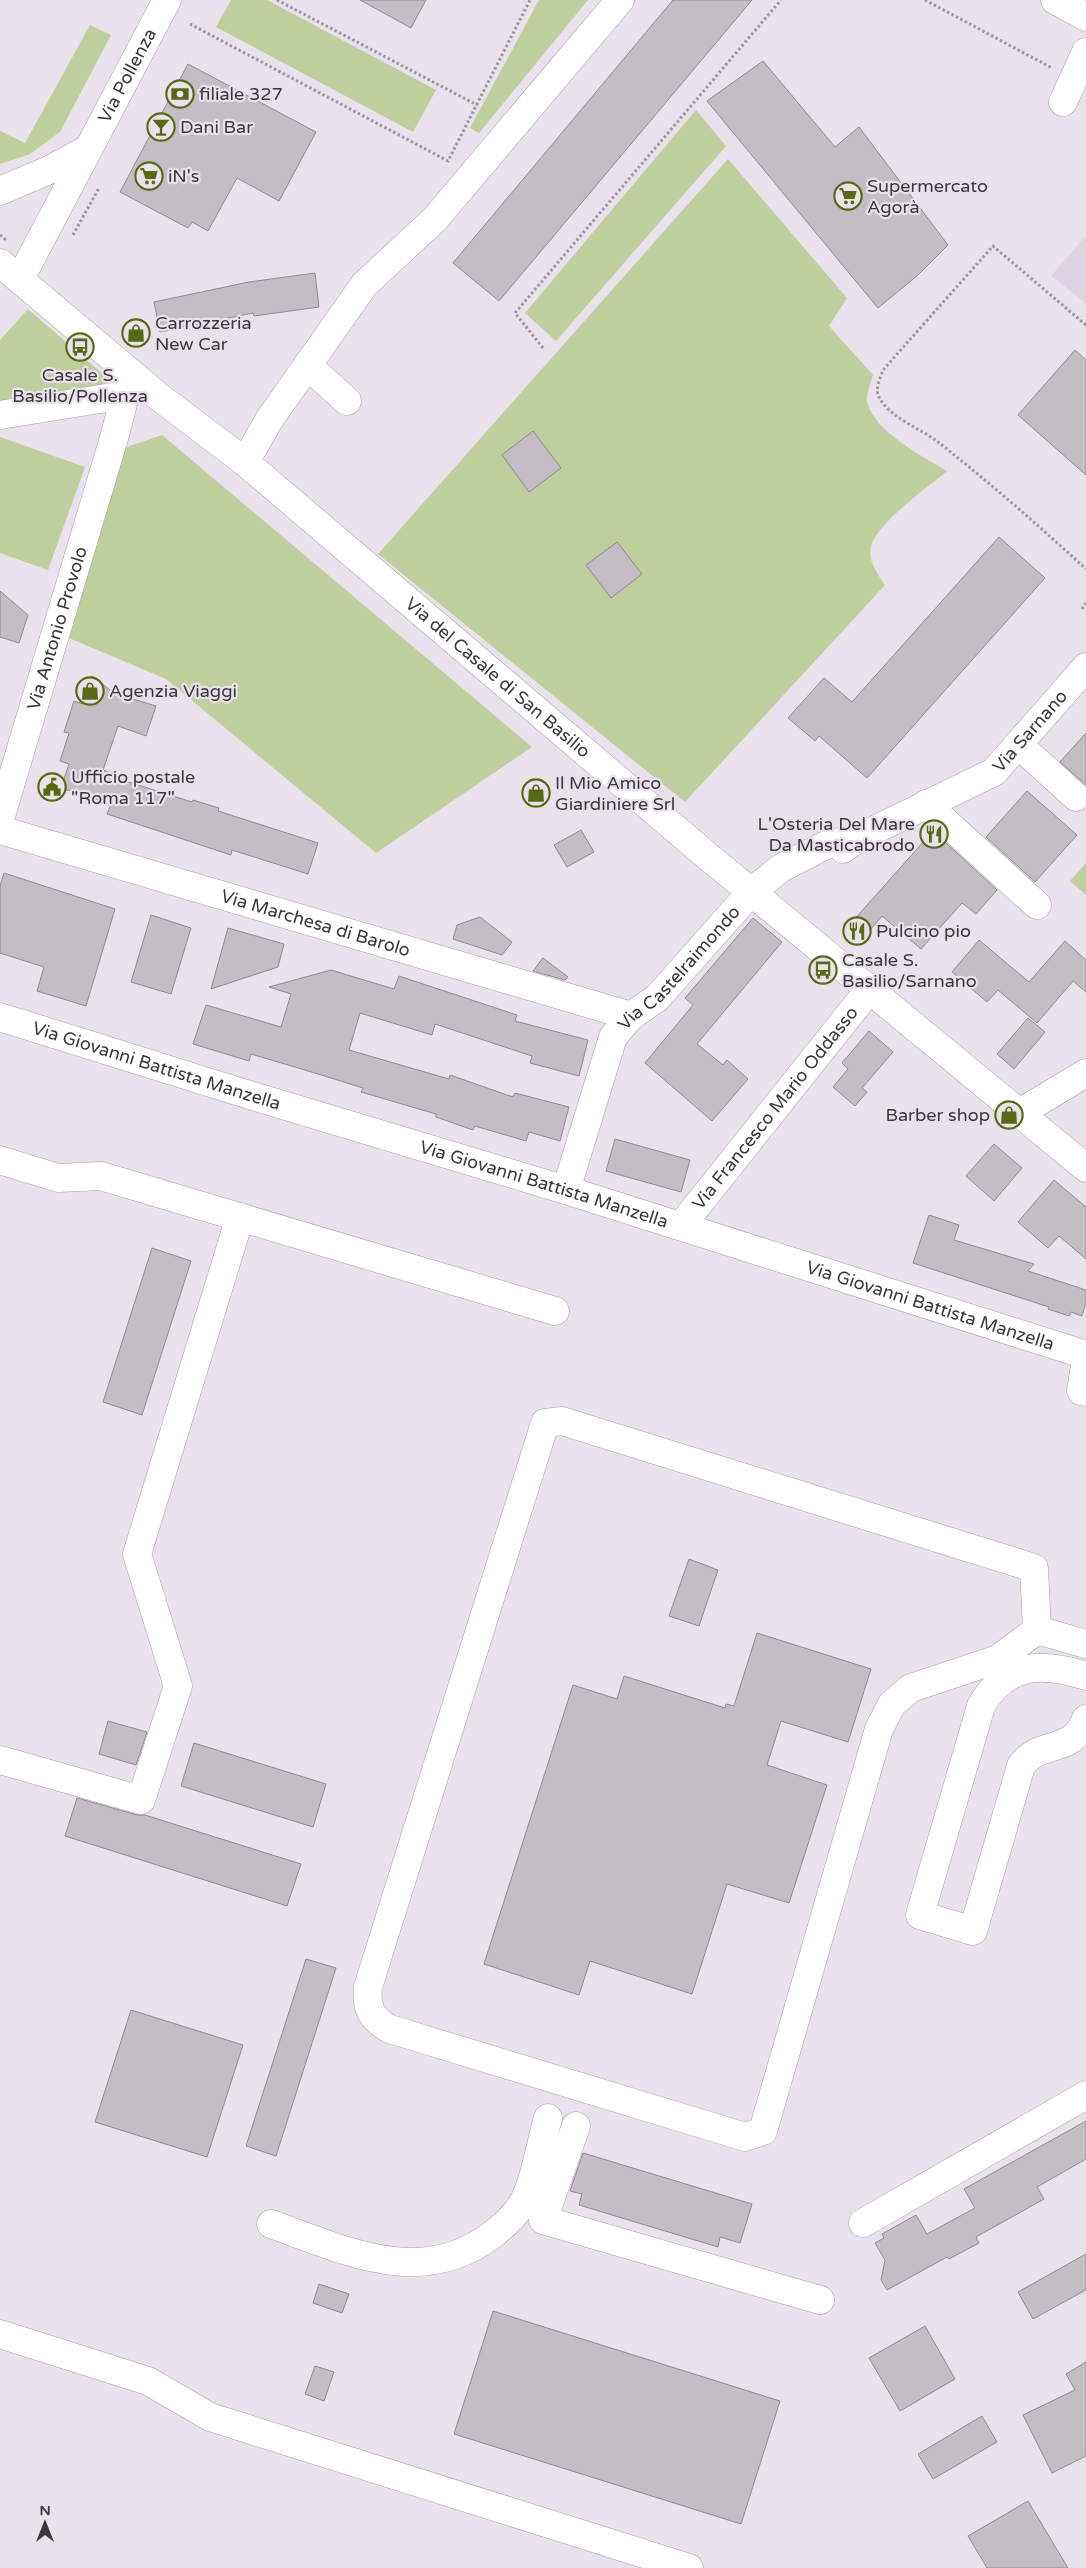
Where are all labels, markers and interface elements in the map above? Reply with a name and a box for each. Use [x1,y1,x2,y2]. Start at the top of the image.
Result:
street label: Via Pollenza [93,25,161,126]
bank icon: filiale 327 [165,79,195,109]
place label: filiale 327 [199,83,283,105]
bar icon: Dani Bar [146,112,176,142]
place label: Dani Bar [180,116,253,138]
supermarket icon: iN's [134,161,164,191]
place label: iN's [168,165,199,187]
place label: Supermercato Agorà [867,175,988,218]
supermarket icon: Supermercato Agorà [833,181,863,211]
place label: Carrozzeria New Car [155,312,252,355]
shop icon: Carrozzeria New Car [121,318,151,348]
bus stop icon: Casale S. Basilio/Pollenza [65,332,95,362]
place label: Casale S. Basilio/Pollenza [12,364,148,407]
street label: Via Antonio Provolo [22,544,92,713]
street label: Via del Casale di San Basilio [401,593,595,763]
shop icon: Agenzia Viaggi [75,676,105,706]
place label: Agenzia Viaggi [109,680,237,702]
street label: Via Sarnano [988,685,1072,777]
place label: Ufficio postale "Roma 117" [71,766,195,809]
public building icon: Ufficio postale "Roma 117" [37,772,67,802]
place label: Il Mio Amico Giardiniere Srl [555,772,675,815]
shop icon: Il Mio Amico Giardiniere Srl [521,778,551,808]
place label: L'Osteria Del Mare Da Masticabrodo [758,813,915,856]
restaurant icon: L'Osteria Del Mare Da Masticabrodo [919,819,949,849]
street label: Via Marchesa di Barolo [218,885,413,961]
street label: Via Castelraimondo [613,901,745,1035]
restaurant icon: Pulcino pio [842,916,872,946]
place label: Pulcino pio [876,920,971,942]
place label: Casale S. Basilio/Sarnano [842,949,977,992]
bus stop icon: Casale S. Basilio/Sarnano [808,955,838,985]
street label: Via Francesco Mario Oddasso [687,1002,863,1214]
street label: Via Giovanni Battista Manzella [30,1017,283,1115]
shop icon: Barber shop [994,1100,1024,1130]
place label: Barber shop [885,1104,990,1126]
street label: Via Giovanni Battista Manzella [417,1136,671,1233]
street label: Via Giovanni Battista Manzella [804,1256,1057,1355]
north arrow [20,2498,70,2548]
text: N [39,2502,51,2519]

